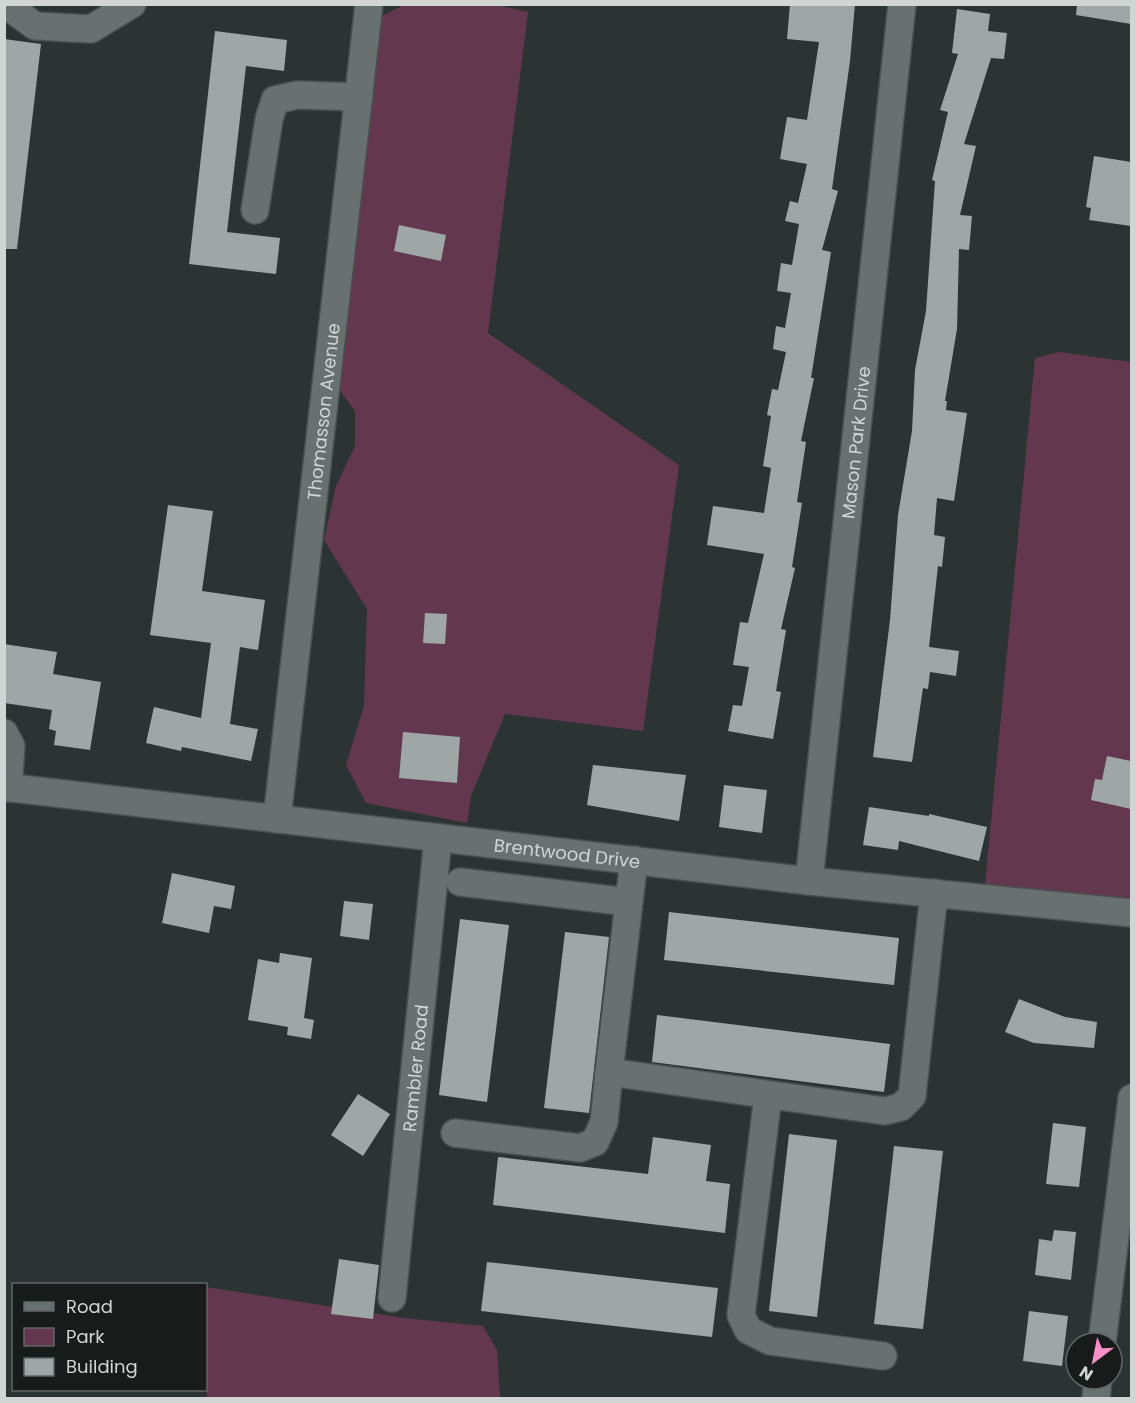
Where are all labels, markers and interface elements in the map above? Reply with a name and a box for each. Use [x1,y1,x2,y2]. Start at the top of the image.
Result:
street label: Thomasson Avenue [301,322,345,501]
street label: Mason Park Drive [835,365,876,520]
street label: Brentwood Drive [493,832,642,874]
street label: Rambler Road [396,1003,434,1133]
legend [12,1283,207,1391]
text: Road [66,1294,113,1319]
text: Park [66,1324,105,1349]
north arrow [1064,1331,1124,1391]
text: Building [66,1354,138,1379]
text: N [1075,1360,1098,1386]

